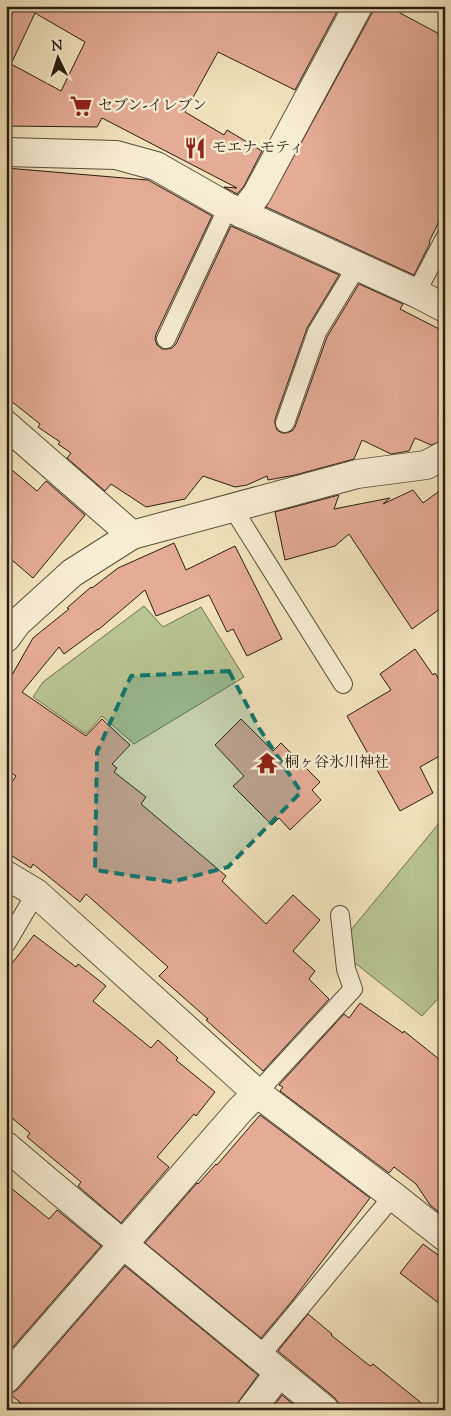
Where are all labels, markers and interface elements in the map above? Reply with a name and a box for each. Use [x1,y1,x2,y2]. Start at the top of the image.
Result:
north arrow [32,32,82,82]
text: N [51,37,64,57]
supermarket icon: セブン-イレブン [68,93,94,119]
place label: セブン-イレブン [98,96,207,117]
restaurant icon: モエナ モティ [182,135,208,161]
place label: モエナ モティ [212,138,304,159]
temple icon: 桐ヶ谷氷川神社 [254,750,280,776]
place label: 桐ヶ谷氷川神社 [284,753,389,774]

